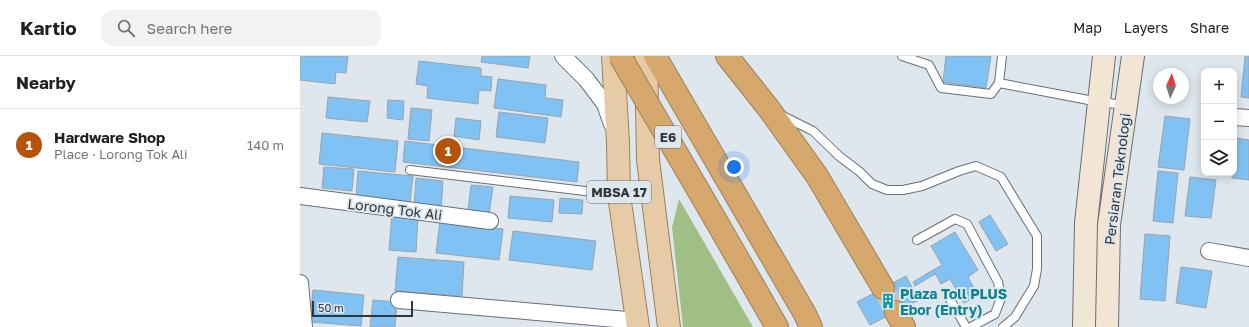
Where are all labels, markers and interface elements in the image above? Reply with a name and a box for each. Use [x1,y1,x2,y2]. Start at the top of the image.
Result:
search box [101,10,381,46]
text: Kartio [20,16,77,39]
icon: search [115,17,137,39]
text: Search here [147,19,233,37]
text: Map [1073,19,1102,36]
text: Layers [1124,19,1168,36]
text: Share [1190,19,1229,36]
north arrow [1153,68,1189,104]
map controls [1201,68,1237,176]
button: + [1201,68,1237,104]
text: Nearby [16,72,76,93]
button: − [1201,104,1237,140]
street label: Persiaran Teknologi [1100,112,1134,246]
road number: E6 [655,126,681,148]
text: Hardware Shop [54,128,165,146]
pin: 1 [435,136,461,166]
text: 1 [26,137,32,153]
text: 140 m [247,137,284,153]
button: layers [1201,140,1237,176]
text: Place · Lorong Tok Ali [54,146,187,162]
your location [724,157,744,177]
road number: MBSA 17 [587,181,651,203]
street label: Lorong Tok Ali [347,195,443,223]
place label: Plaza Toll PLUS Ebor (Entry) [900,285,1007,318]
building icon: Plaza Toll PLUS Ebor (Entry) [879,292,897,310]
scale bar [312,299,413,318]
text: 50 m [318,301,344,314]

